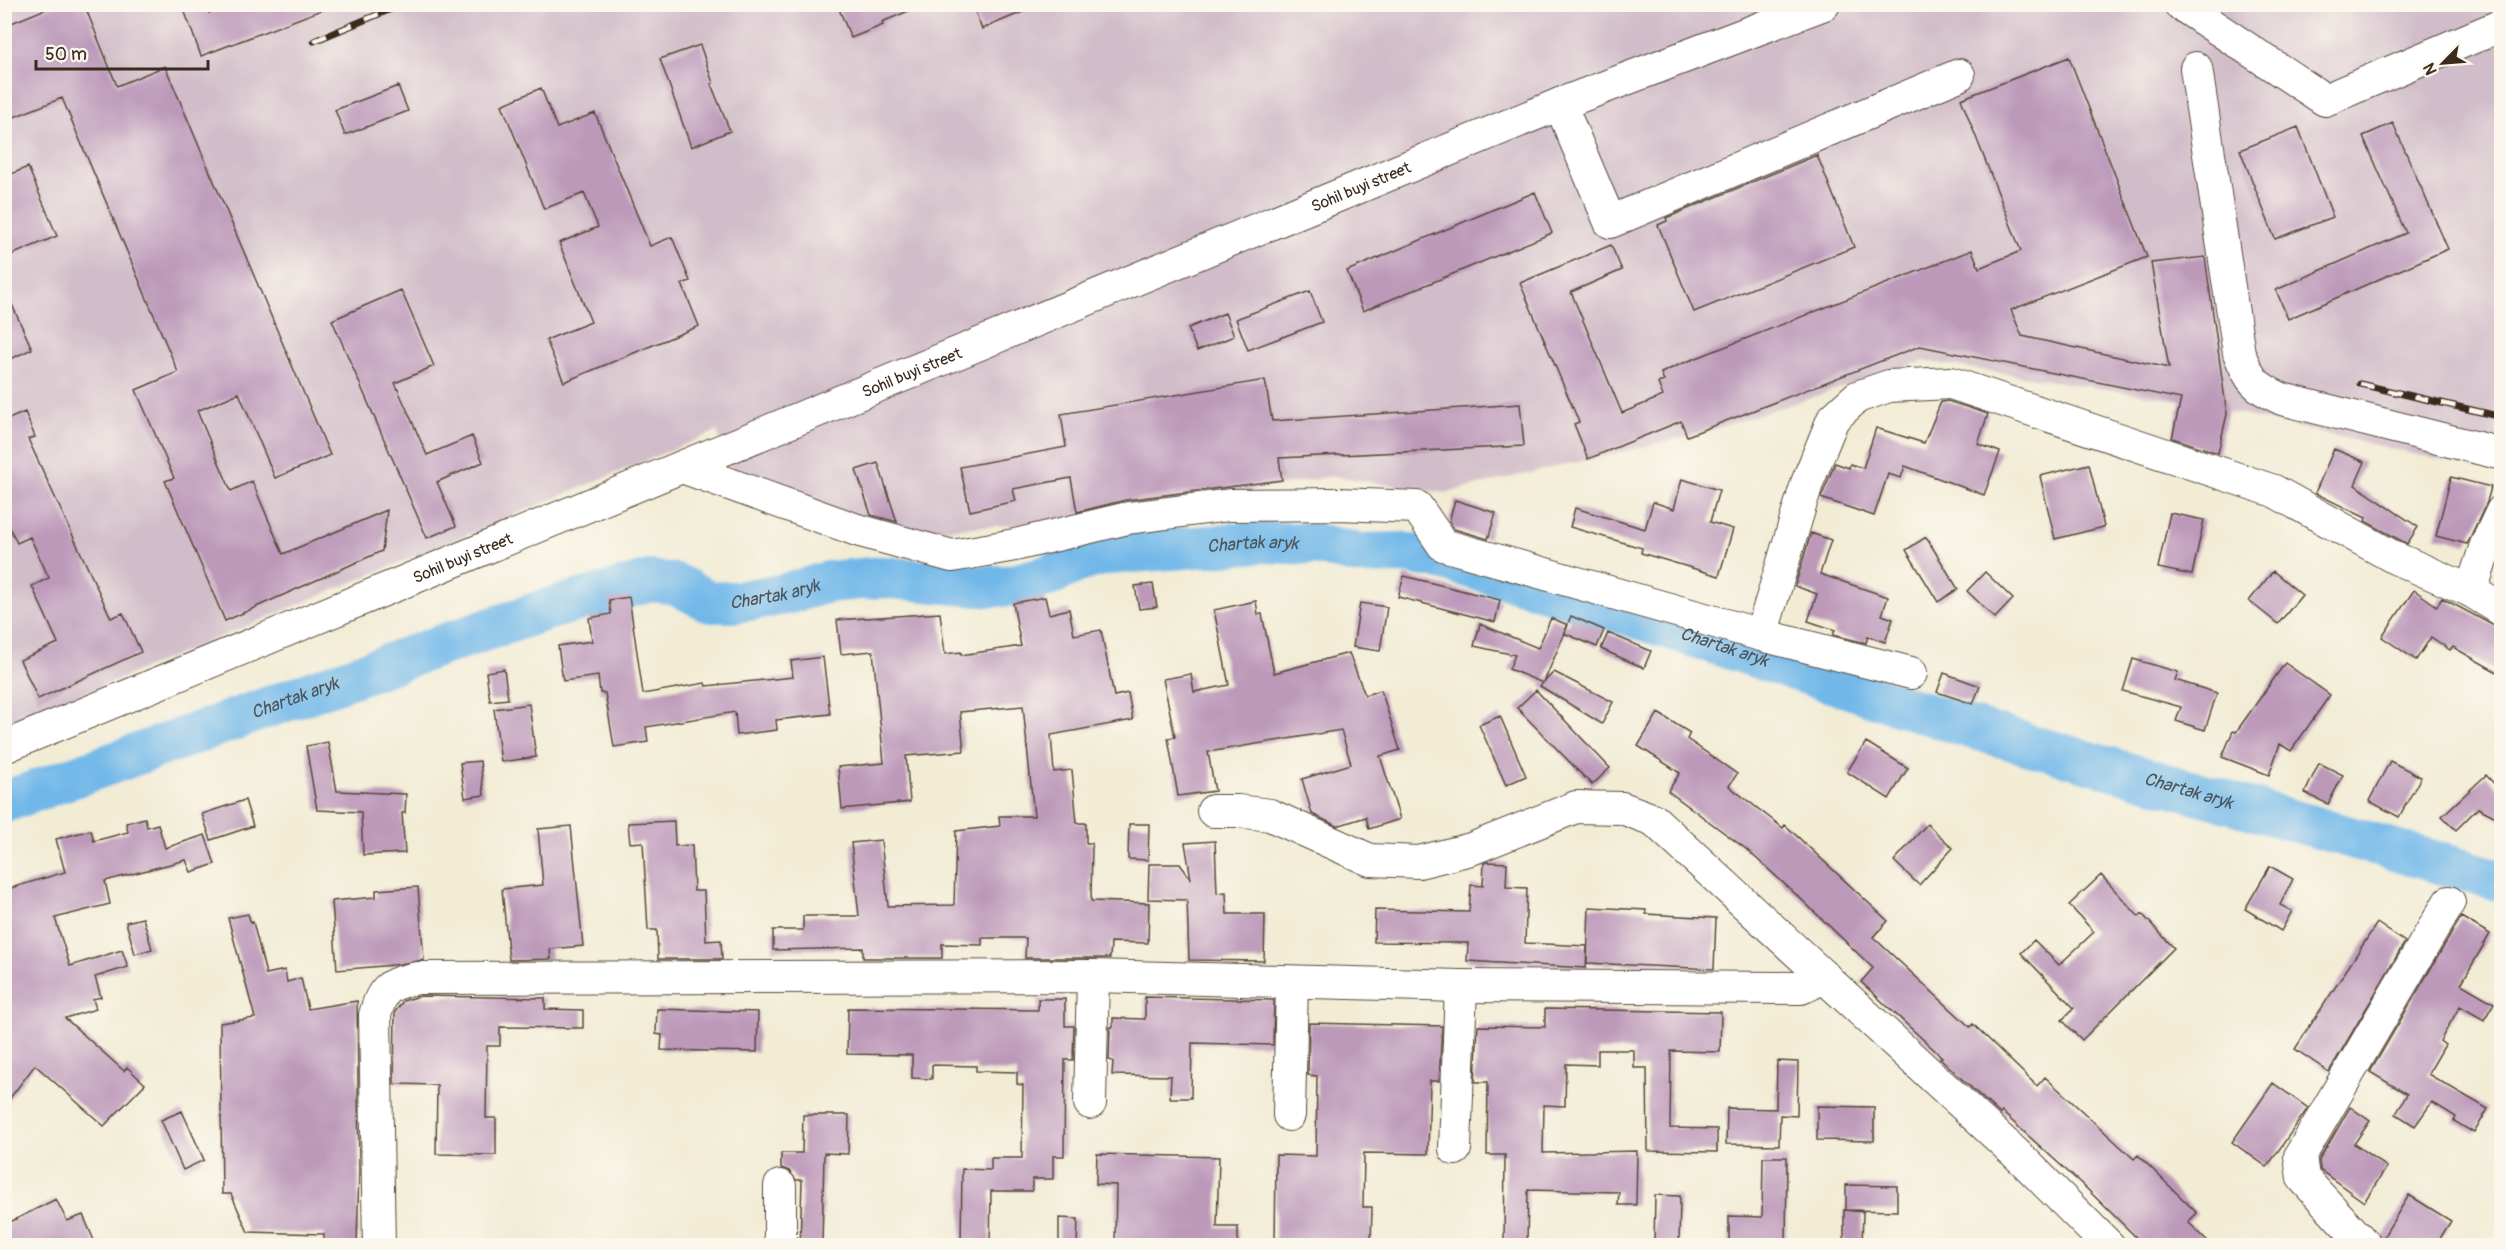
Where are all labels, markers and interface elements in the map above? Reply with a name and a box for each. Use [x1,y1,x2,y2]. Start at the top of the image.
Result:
scale bar [36,33,208,71]
north arrow [2413,33,2473,93]
text: 50 m [45,43,87,66]
text: N [2419,60,2442,78]
street label: Sohil buyi street [1308,158,1414,217]
street label: Sohil buyi street [859,343,965,402]
street label: Sohil buyi street [410,529,516,588]
water label: Chartak aryk [1206,531,1300,558]
water label: Chartak aryk [730,574,824,614]
water label: Chartak aryk [1677,622,1773,673]
water label: Chartak aryk [248,671,343,724]
water label: Chartak aryk [2141,767,2237,815]

